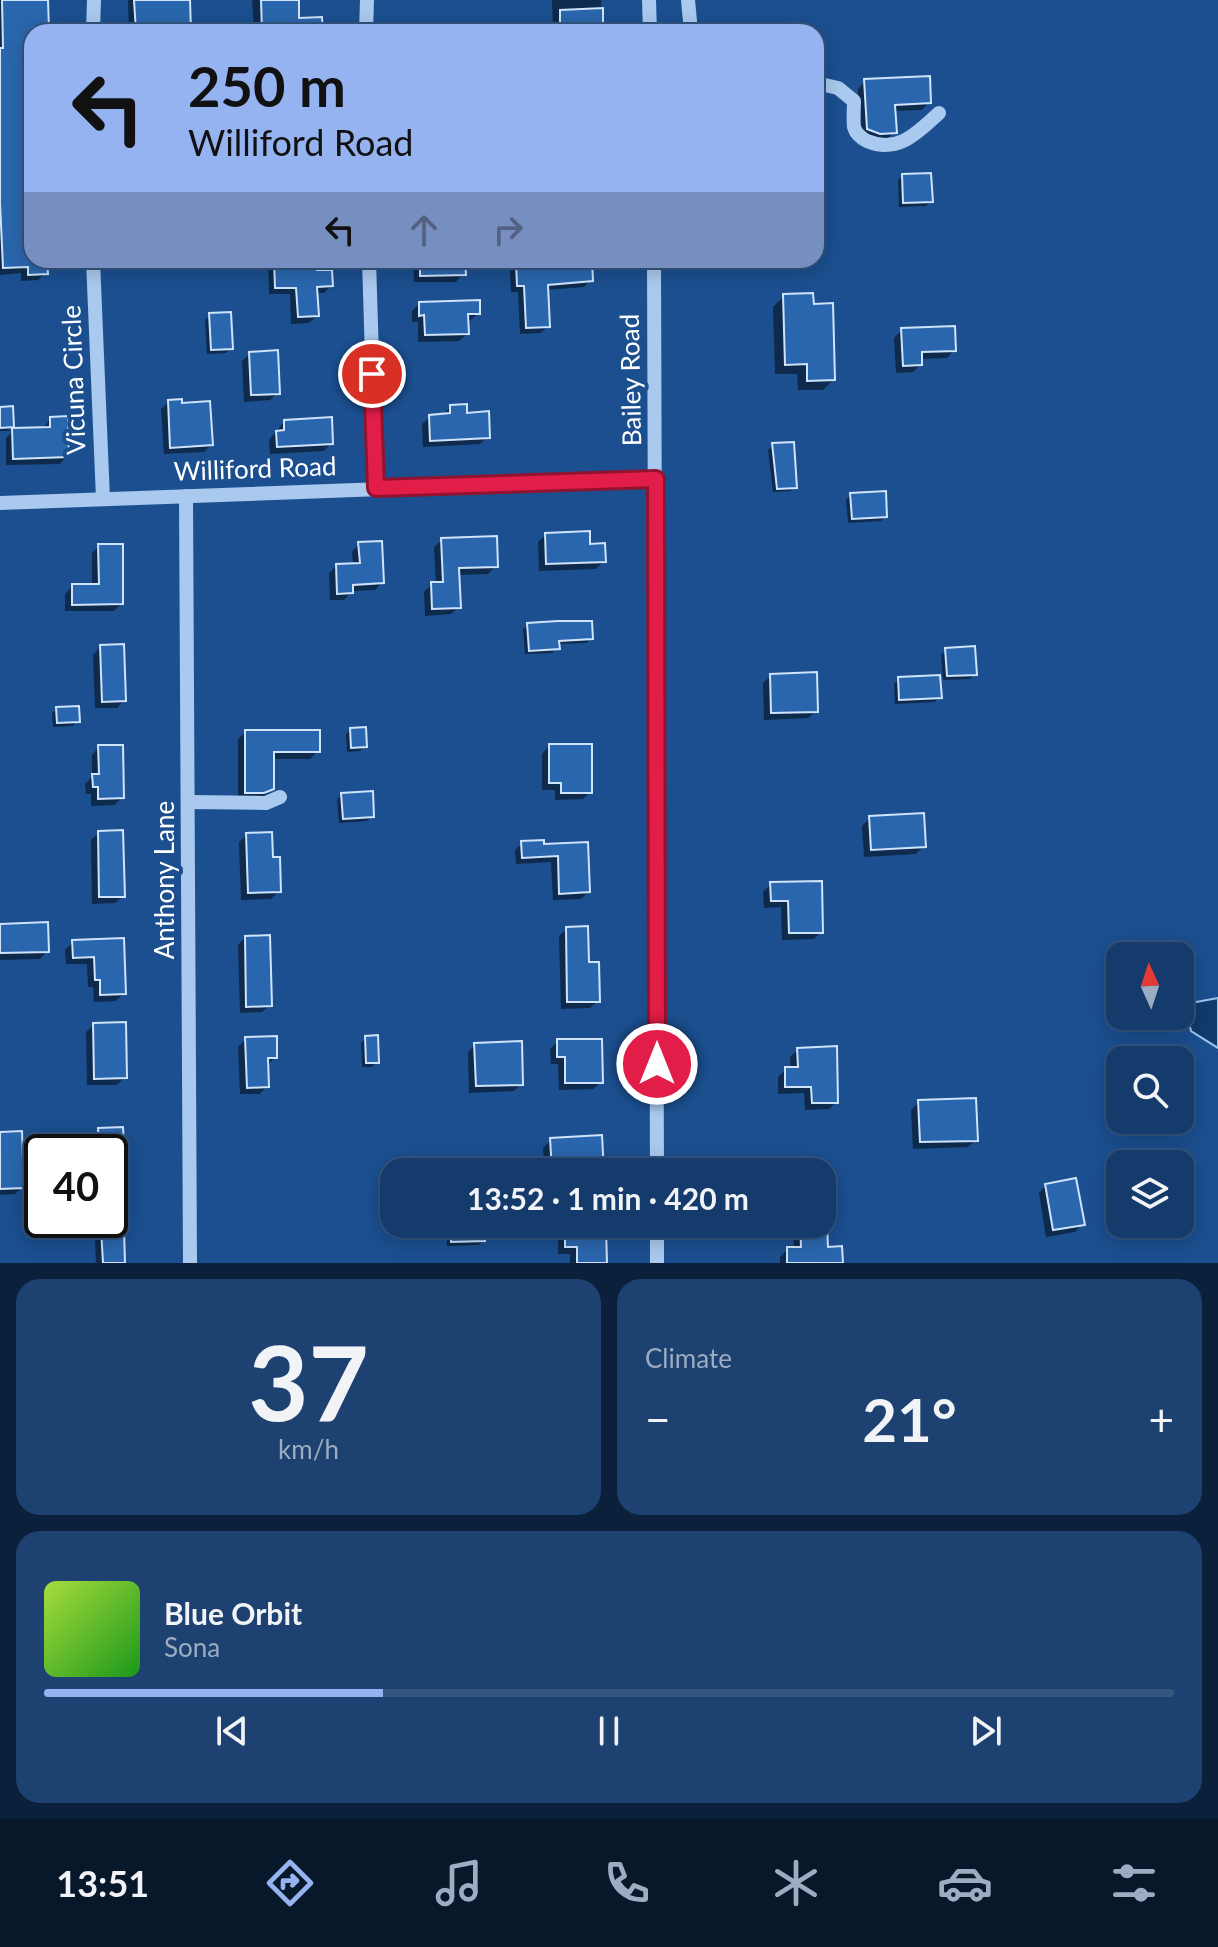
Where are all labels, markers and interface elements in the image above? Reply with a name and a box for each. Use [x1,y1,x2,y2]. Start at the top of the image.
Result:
text: 250 m [188,52,346,119]
icon: left [56,56,160,160]
text: Williford Road [188,120,414,164]
icon: left [318,208,362,252]
icon: ahead [402,208,446,252]
icon: right [486,208,530,252]
street label: Vicuna Circle [54,305,92,455]
street label: Bailey Road [613,314,647,446]
pin [338,340,406,408]
icon: arrive [350,352,394,396]
street label: Williford Road [173,449,337,487]
street label: Anthony Lane [148,801,180,959]
north arrow [1106,942,1194,1030]
map controls [1106,942,1194,1238]
position arrow [615,1022,699,1106]
button: search [1106,1046,1194,1134]
speed limit sign: 40 [24,1134,128,1238]
button: layers [1106,1150,1194,1238]
text: 13:52 · 1 min · 420 m [467,1180,749,1216]
text: 37 [248,1318,369,1443]
text: Climate [645,1342,732,1374]
text: 21° [862,1383,957,1455]
text: − [645,1393,671,1445]
text: + [1148,1393,1174,1445]
text: km/h [278,1433,339,1465]
text: Blue Orbit [164,1595,302,1631]
text: Sona [164,1631,220,1663]
icon: previous [210,1709,254,1753]
icon: pause [587,1709,631,1753]
icon: next [964,1709,1008,1753]
icon: directions [262,1855,318,1911]
icon: music [431,1855,487,1911]
icon: phone [599,1855,655,1911]
icon: climate [768,1855,824,1911]
icon: car [937,1855,993,1911]
icon: filters [1106,1855,1162,1911]
text: 13:51 [56,1861,149,1905]

